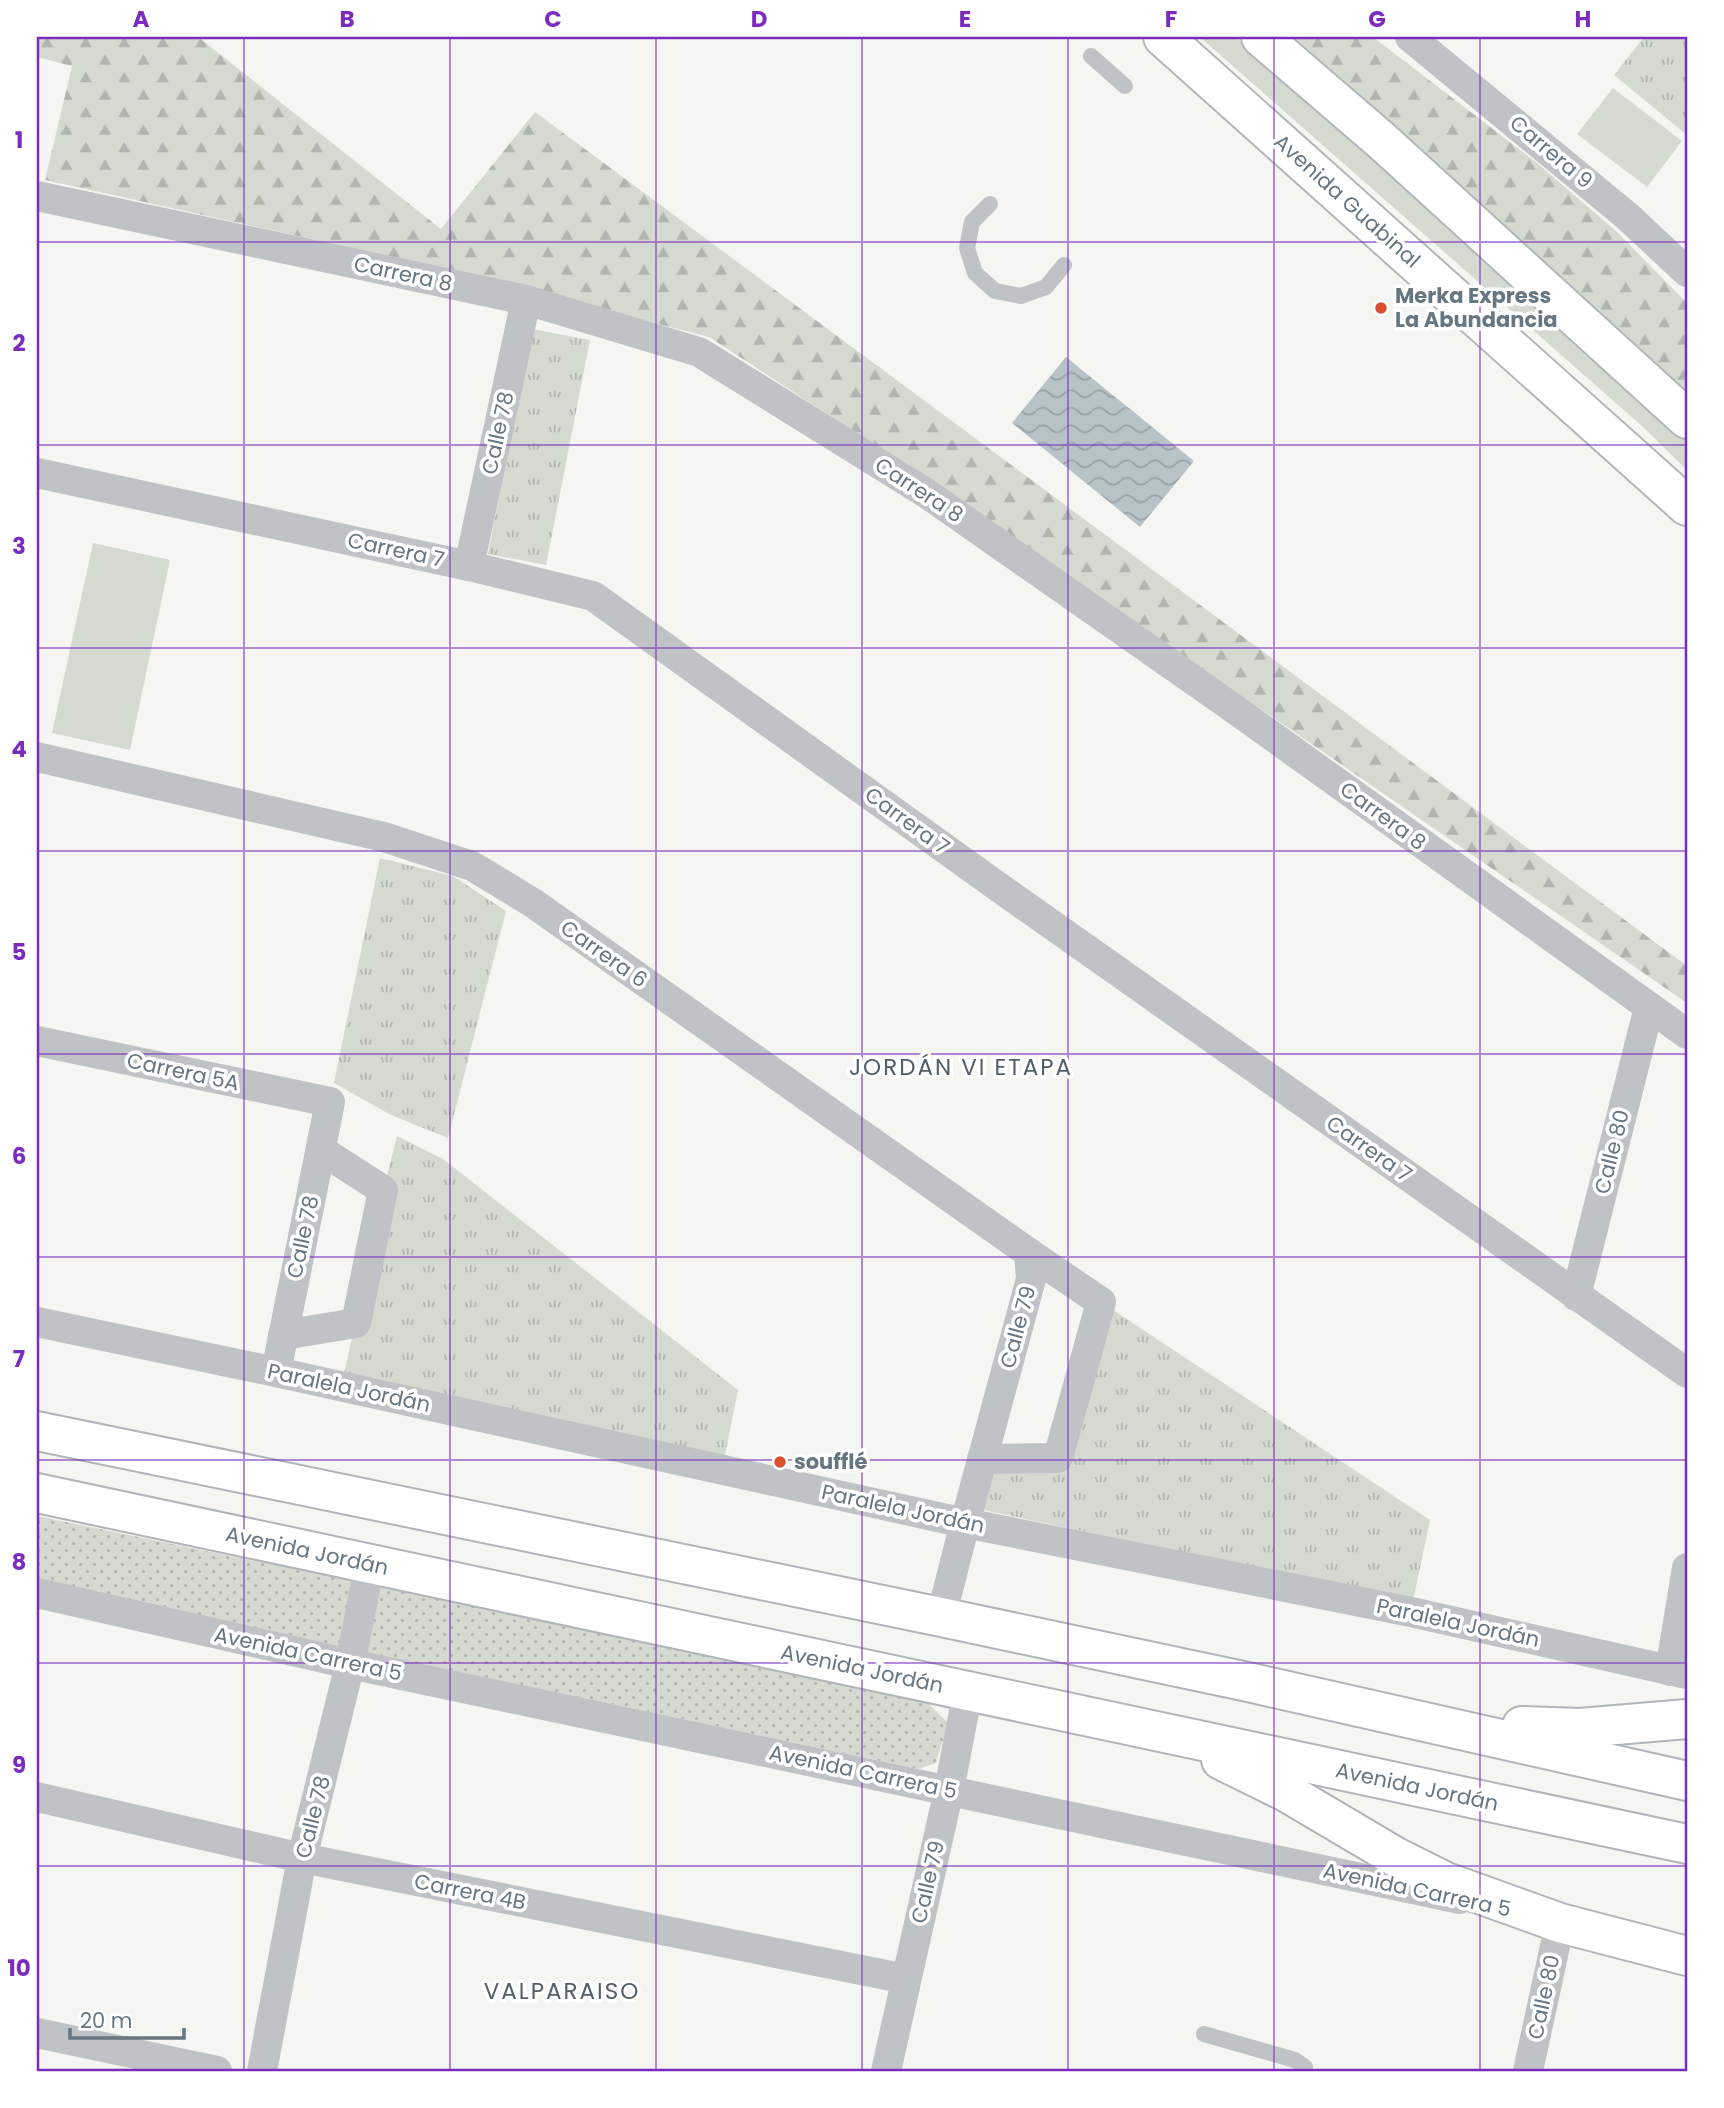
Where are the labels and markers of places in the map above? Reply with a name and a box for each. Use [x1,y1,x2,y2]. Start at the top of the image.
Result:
place label: Merka Express La Abundancia [1395,281,1558,334]
marker: Merka Express La Abundancia [1373,300,1389,316]
place label: soufflé [794,1447,868,1476]
marker: soufflé [772,1454,788,1470]

